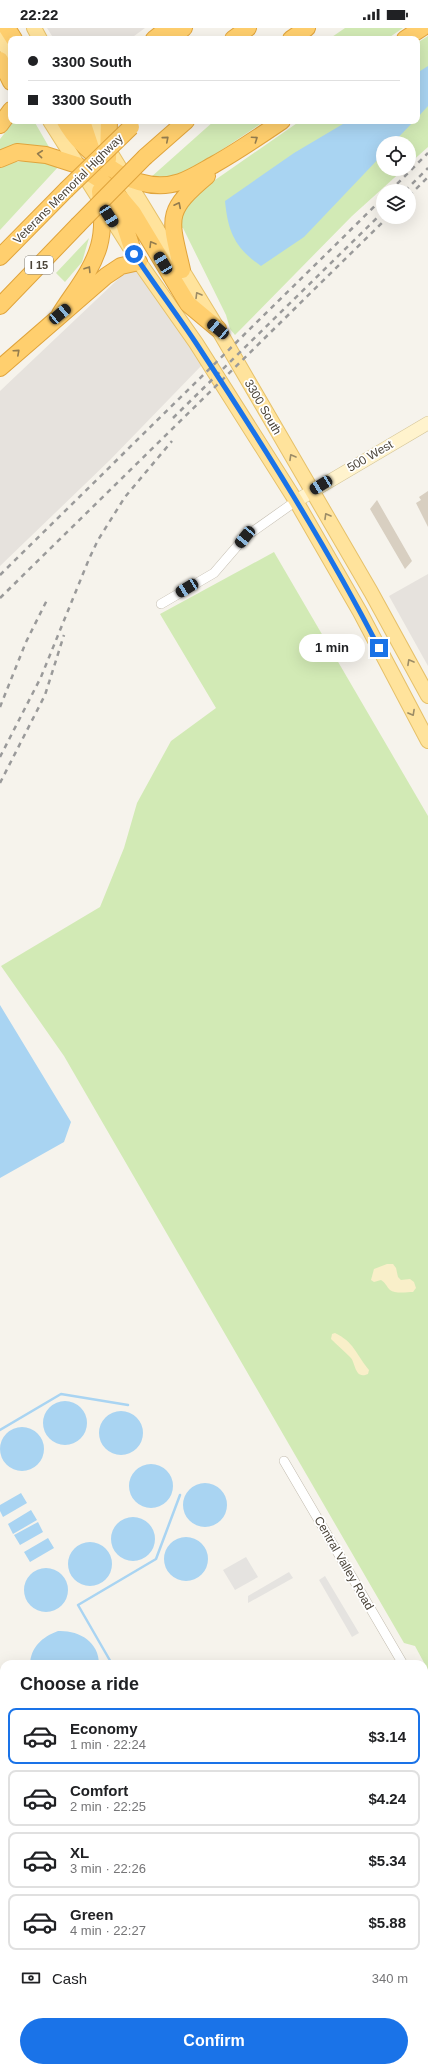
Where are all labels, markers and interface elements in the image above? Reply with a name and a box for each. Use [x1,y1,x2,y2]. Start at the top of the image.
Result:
text: 22:22 [20,6,58,23]
text: 3300 South [52,53,132,70]
text: 3300 South [52,91,132,108]
street label: Veterans Memorial Highway [10,131,126,247]
one-way arrow [161,136,168,143]
one-way arrow [251,136,258,143]
map controls [376,136,416,224]
button: locate [376,136,416,176]
one-way arrow [37,150,43,159]
button: layers [376,184,416,224]
one-way arrow [173,202,181,209]
car [97,203,121,229]
one-way arrow [149,241,156,248]
route start [125,245,143,263]
car [152,250,174,276]
road number: I 15 [25,256,53,274]
one-way arrow [83,266,91,273]
one-way arrow [195,292,202,299]
car [47,302,73,326]
car [205,317,231,341]
one-way arrow [13,350,20,357]
street label: 3300 South [242,377,284,437]
street label: 500 West [345,437,396,475]
one-way arrow [290,454,297,461]
car [308,474,334,496]
one-way arrow [324,513,331,520]
car [233,524,257,550]
car [174,577,200,599]
callout: 1 min [299,634,365,662]
route end [370,639,388,657]
text: 1 min [315,640,349,655]
one-way arrow [407,659,414,666]
one-way arrow [408,708,415,716]
street label: Central Valley Road [311,1514,377,1612]
text: Choose a ride [20,1674,139,1694]
icon: car [22,1718,58,1754]
text: Economy [70,1720,138,1737]
text: $3.14 [368,1728,406,1745]
text: 1 min · 22:24 [70,1737,146,1752]
icon: car [22,1780,58,1816]
text: Comfort [70,1782,128,1799]
text: $4.24 [368,1790,406,1807]
text: 2 min · 22:25 [70,1799,146,1814]
icon: car [22,1842,58,1878]
text: XL [70,1844,89,1861]
text: $5.34 [368,1852,406,1869]
text: 3 min · 22:26 [70,1861,146,1876]
icon: car [22,1904,58,1940]
text: Green [70,1906,113,1923]
text: $5.88 [368,1914,406,1931]
text: 4 min · 22:27 [70,1923,146,1938]
icon: cash [20,1967,42,1989]
text: Cash [52,1970,87,1987]
text: 340 m [372,1971,408,1986]
button: Confirm [20,2018,408,2064]

